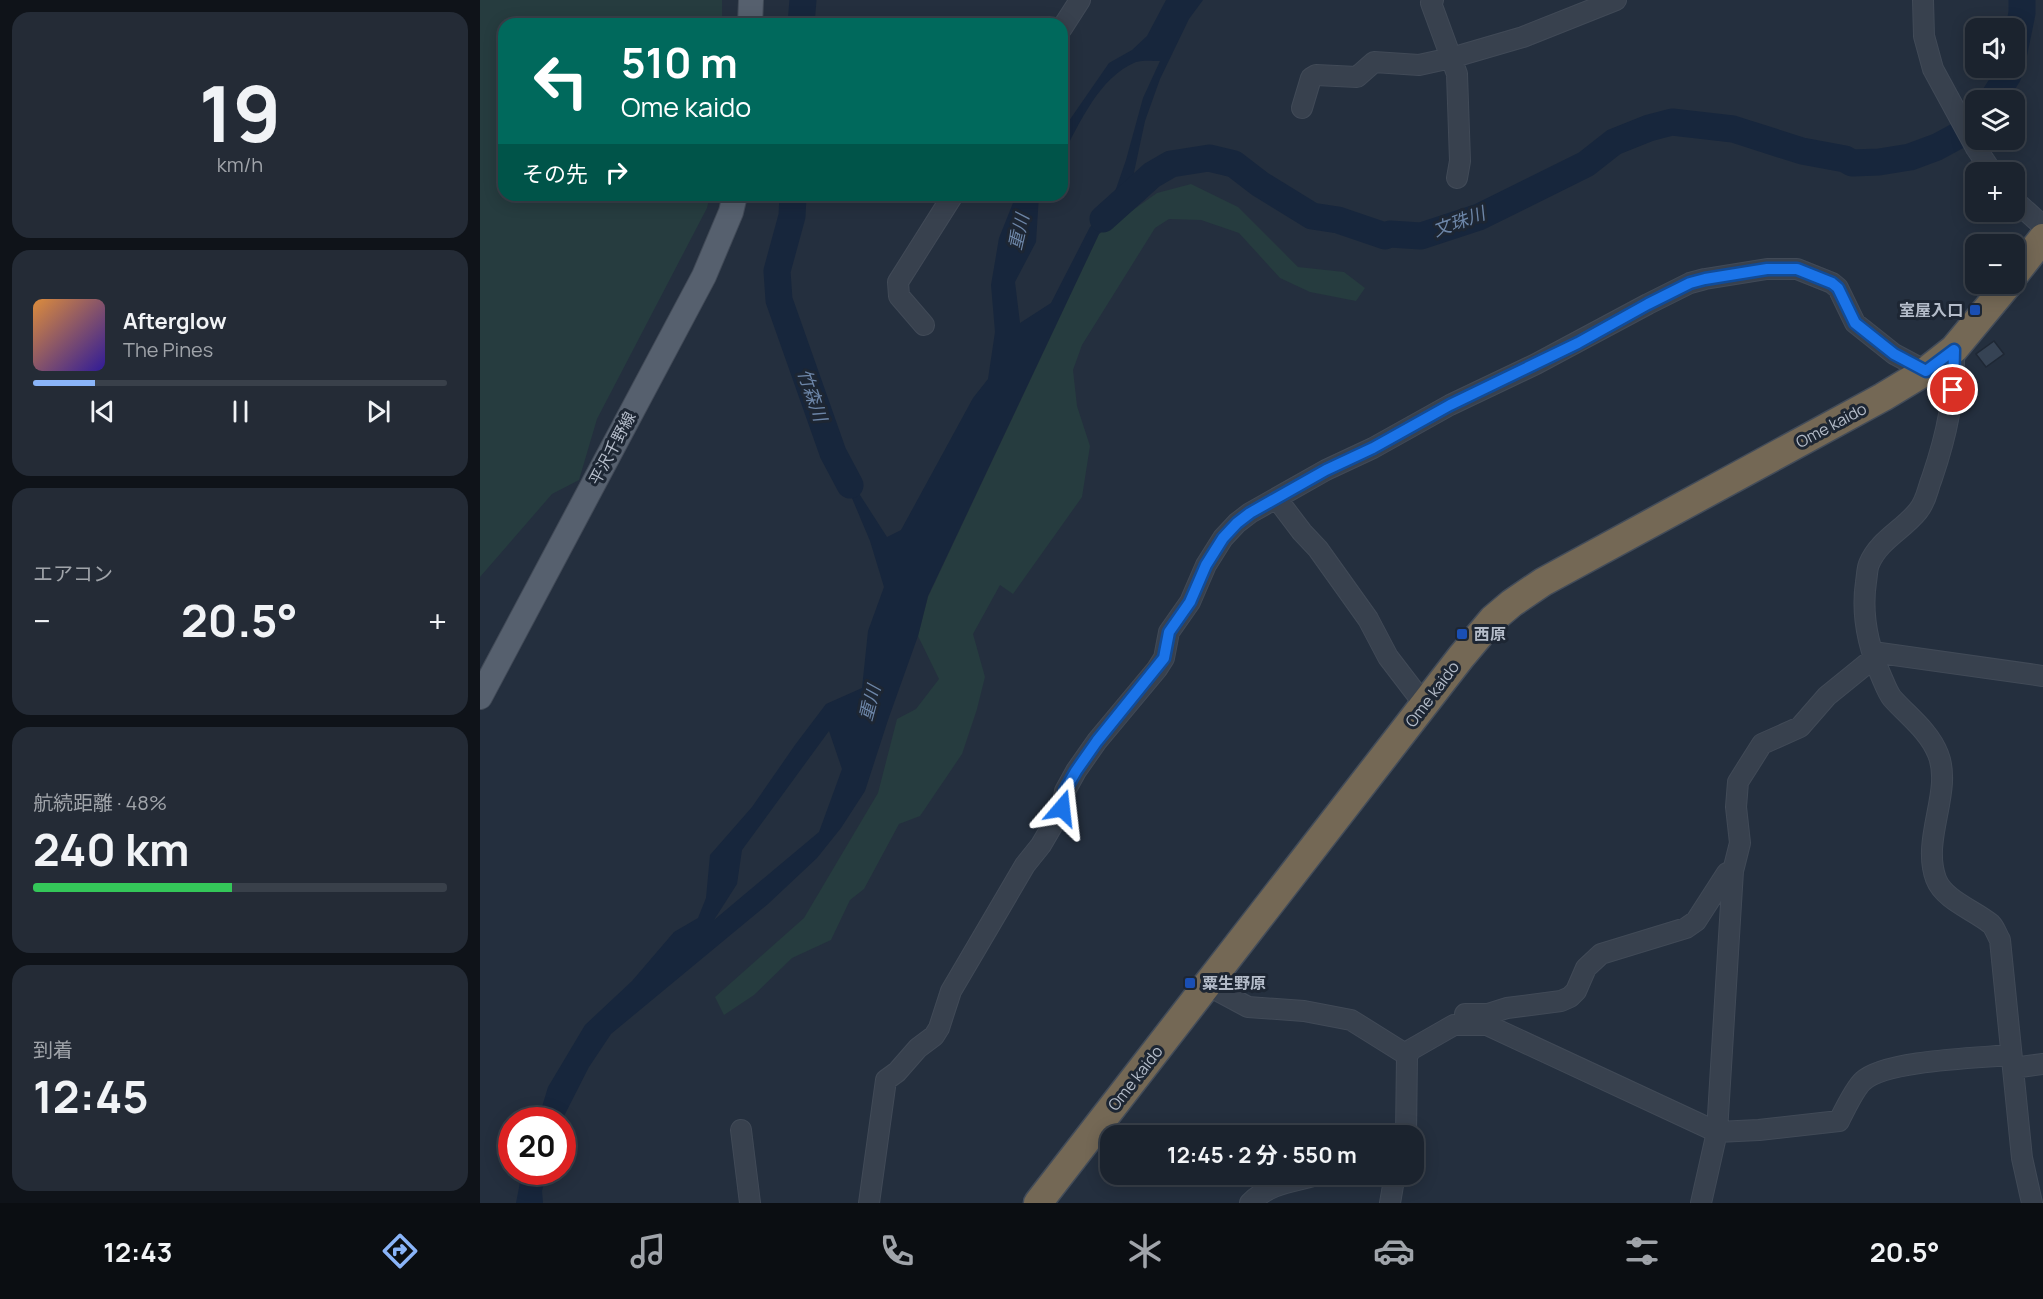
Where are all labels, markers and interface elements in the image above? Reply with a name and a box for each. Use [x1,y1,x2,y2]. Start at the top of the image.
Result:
map controls [1965,18,2025,294]
button: sound [1965,18,2025,78]
text: 510 m [621,33,738,91]
icon: left [522,42,600,120]
text: 19 [199,59,281,165]
text: Ome kaido [621,88,751,125]
button: layers [1965,90,2025,150]
text: km/h [217,151,263,178]
icon: right [600,156,633,189]
text: その先 [522,159,588,189]
button: + [1965,162,2025,222]
water label: 文珠川 [1429,200,1490,242]
water label: 重川 [1002,210,1034,252]
button: − [1965,234,2025,294]
place label: 室屋入口 [1899,299,1963,321]
marker: 室屋入口 [1968,303,1982,317]
text: Afterglow [123,306,227,336]
text: The Pines [123,336,213,363]
pin [1927,364,1978,415]
water label: 竹森川 [793,365,834,426]
icon: arrive [1936,373,1969,406]
icon: previous [86,395,119,428]
icon: pause [224,395,257,428]
icon: next [362,395,395,428]
street label: Ome kaido [1792,397,1870,453]
street label: 平沢千野線 [584,408,640,488]
text: エアコン [33,560,113,587]
text: 20.5° [181,589,298,651]
text: − [33,598,51,643]
text: + [428,598,447,643]
place label: 西原 [1474,623,1506,645]
marker: 西原 [1455,627,1469,641]
street label: Ome kaido [1400,657,1464,731]
water label: 重川 [853,680,886,723]
position arrow [1030,776,1094,840]
text: 航続距離 · 48% [33,789,167,816]
text: 240 km [33,818,190,880]
place label: 粟生野原 [1202,972,1266,994]
marker: 粟生野原 [1183,976,1197,990]
text: 到着 [33,1036,73,1063]
street label: Ome kaido [1103,1041,1167,1115]
text: 12:45 [33,1065,149,1127]
speed limit sign: 20 [498,1107,576,1185]
text: 12:45 · 2 分 · 550 m [1167,1140,1357,1170]
icon: directions [379,1230,421,1272]
icon: music [627,1230,669,1272]
icon: phone [876,1230,918,1272]
icon: climate [1124,1230,1166,1272]
icon: car [1373,1230,1415,1272]
icon: filters [1621,1230,1663,1272]
text: 12:43 [103,1233,173,1270]
text: 20.5° [1870,1233,1940,1270]

